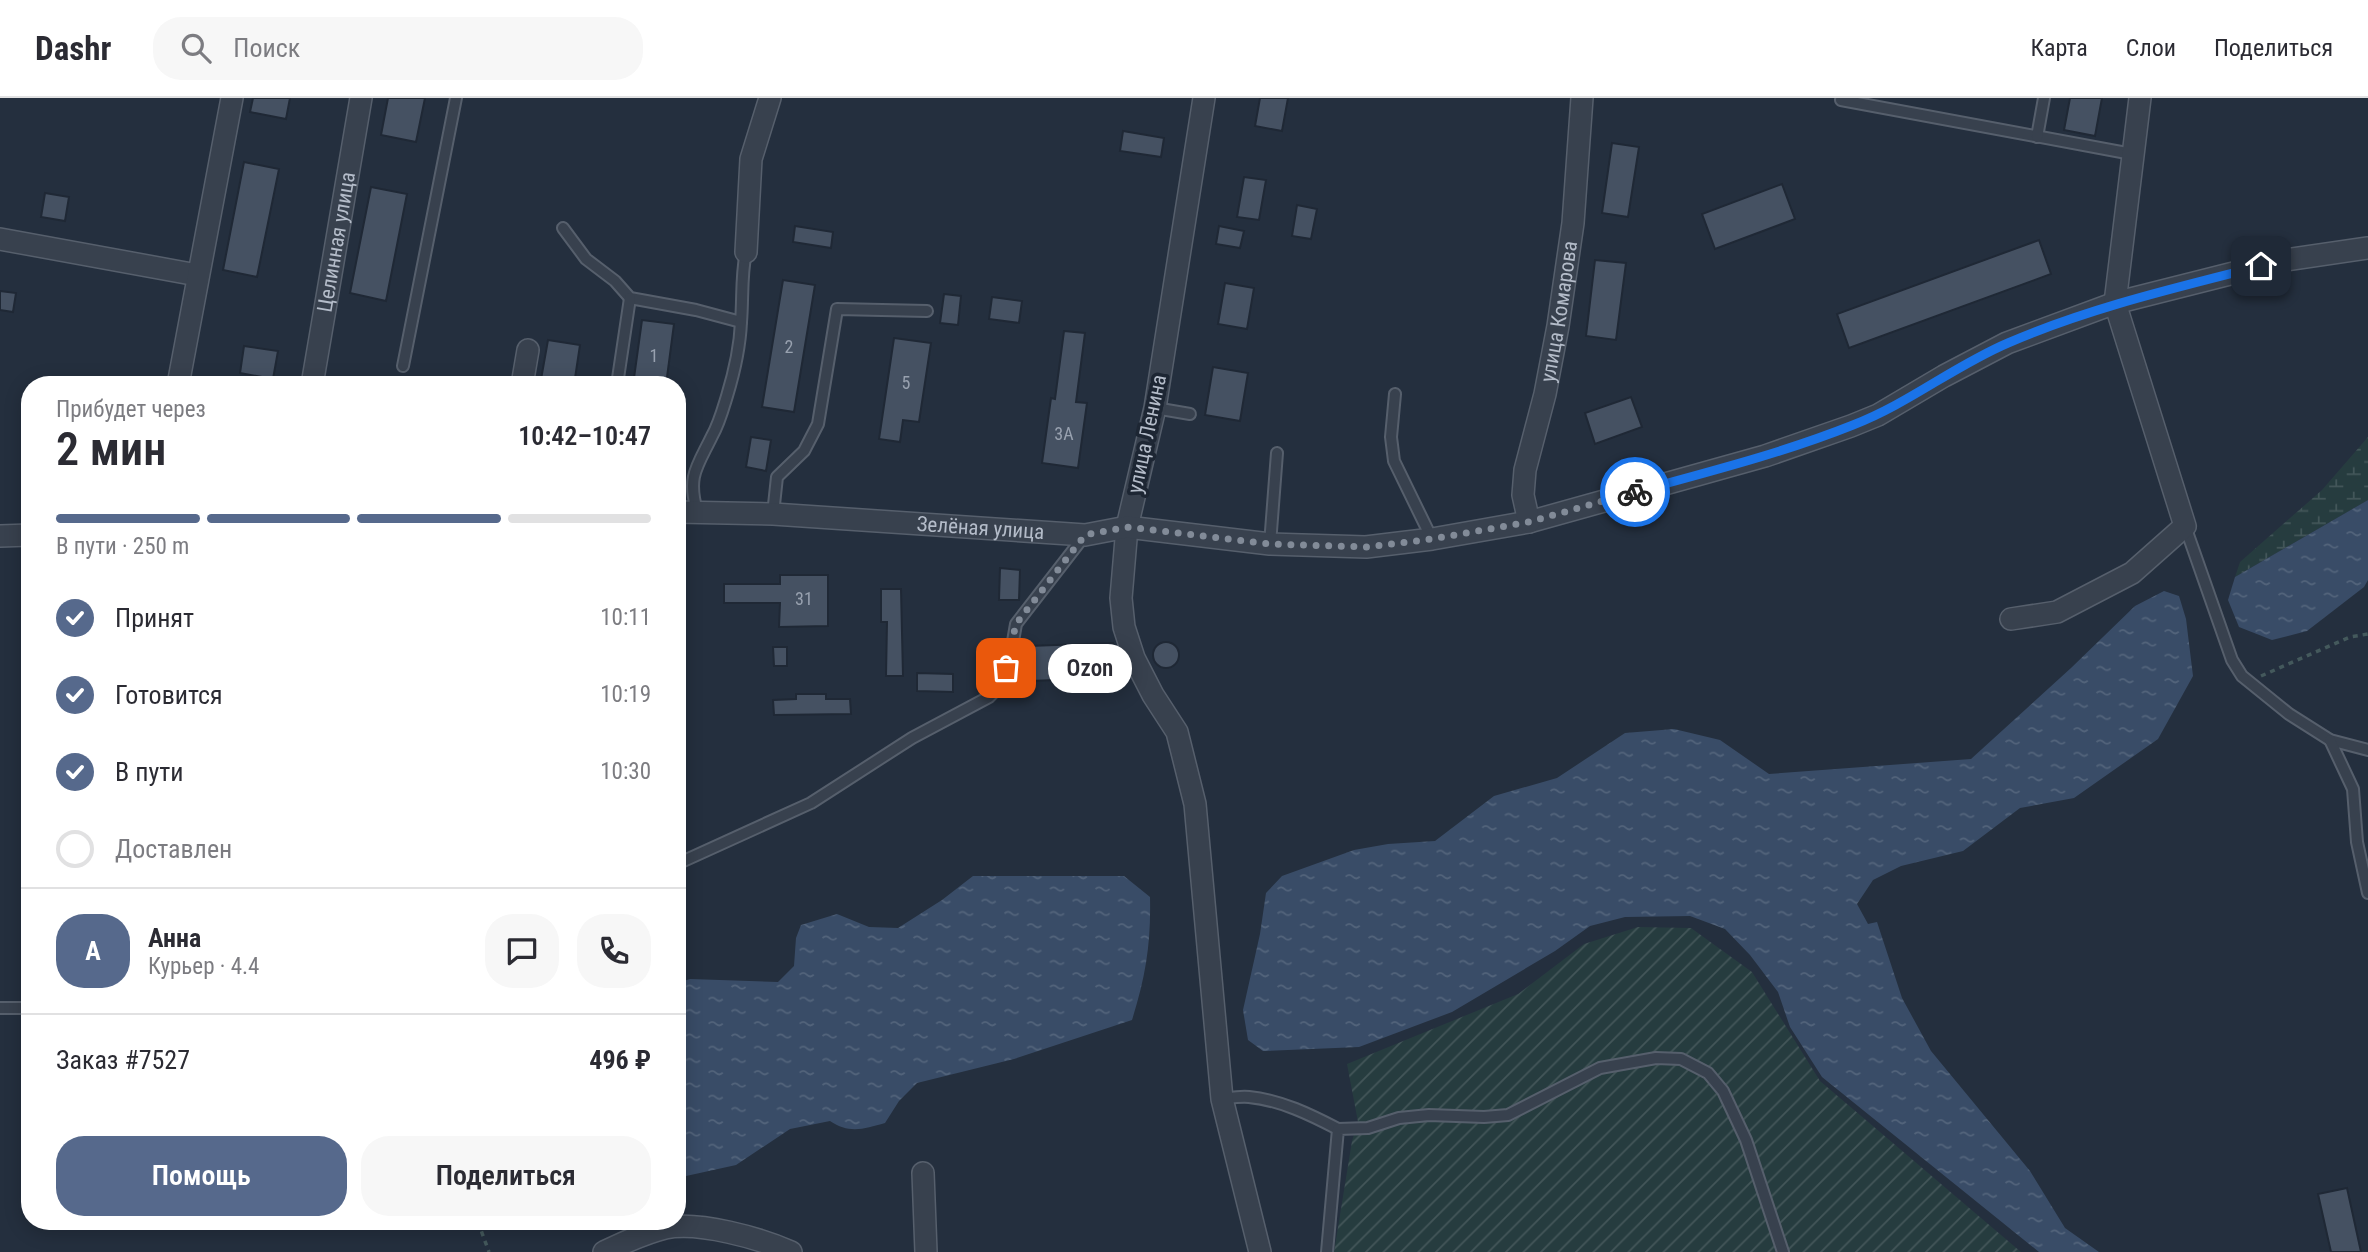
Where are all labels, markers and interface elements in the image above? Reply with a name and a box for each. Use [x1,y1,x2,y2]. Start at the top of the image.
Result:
search box [153,17,643,80]
text: Dashr [35,29,111,68]
icon: search [177,29,215,67]
text: Поиск [233,33,300,63]
text: Карта [2030,34,2088,62]
text: Слои [2126,34,2176,62]
text: Поделиться [2214,34,2333,62]
street label: Целинная улица [313,170,360,314]
pin [2231,236,2291,296]
street label: улица Комарова [1536,239,1582,384]
icon: home [2242,247,2280,285]
house number: 2 [785,336,794,357]
house number: 1 [650,345,658,366]
house number: 5 [902,372,911,393]
street label: улица Ленина [1123,373,1171,495]
text: Прибудет через [56,396,206,423]
text: 10:42–10:47 [518,421,651,451]
text: 2 мин [56,422,166,476]
house number: 3А [1054,423,1074,444]
courier [1600,457,1670,527]
icon: bike [1616,473,1654,511]
street label: Зелёная улица [916,512,1045,544]
text: В пути · 250 m [56,533,189,560]
house number: 31 [795,588,813,609]
icon: check [56,599,94,637]
text: Принят [115,603,194,633]
text: 10:11 [600,604,651,631]
pin [976,638,1036,698]
callout: Ozon [1048,644,1132,692]
icon: bag [987,649,1025,687]
text: Ozon [1067,655,1113,682]
icon: check [56,676,94,714]
text: Готовится [115,680,223,710]
text: 10:19 [600,681,651,708]
icon: check [56,753,94,791]
text: В пути [115,757,184,787]
text: 10:30 [600,758,651,785]
text: Доставлен [115,834,232,864]
button: chat [485,914,559,988]
button: phone [577,914,651,988]
text: Анна [148,923,201,953]
text: А [85,936,101,966]
text: Курьер · 4.4 [148,953,259,980]
text: Заказ #7527 [56,1045,190,1075]
text: 496 ₽ [589,1045,651,1075]
button: Помощь [56,1136,347,1216]
button: Поделиться [361,1136,651,1216]

